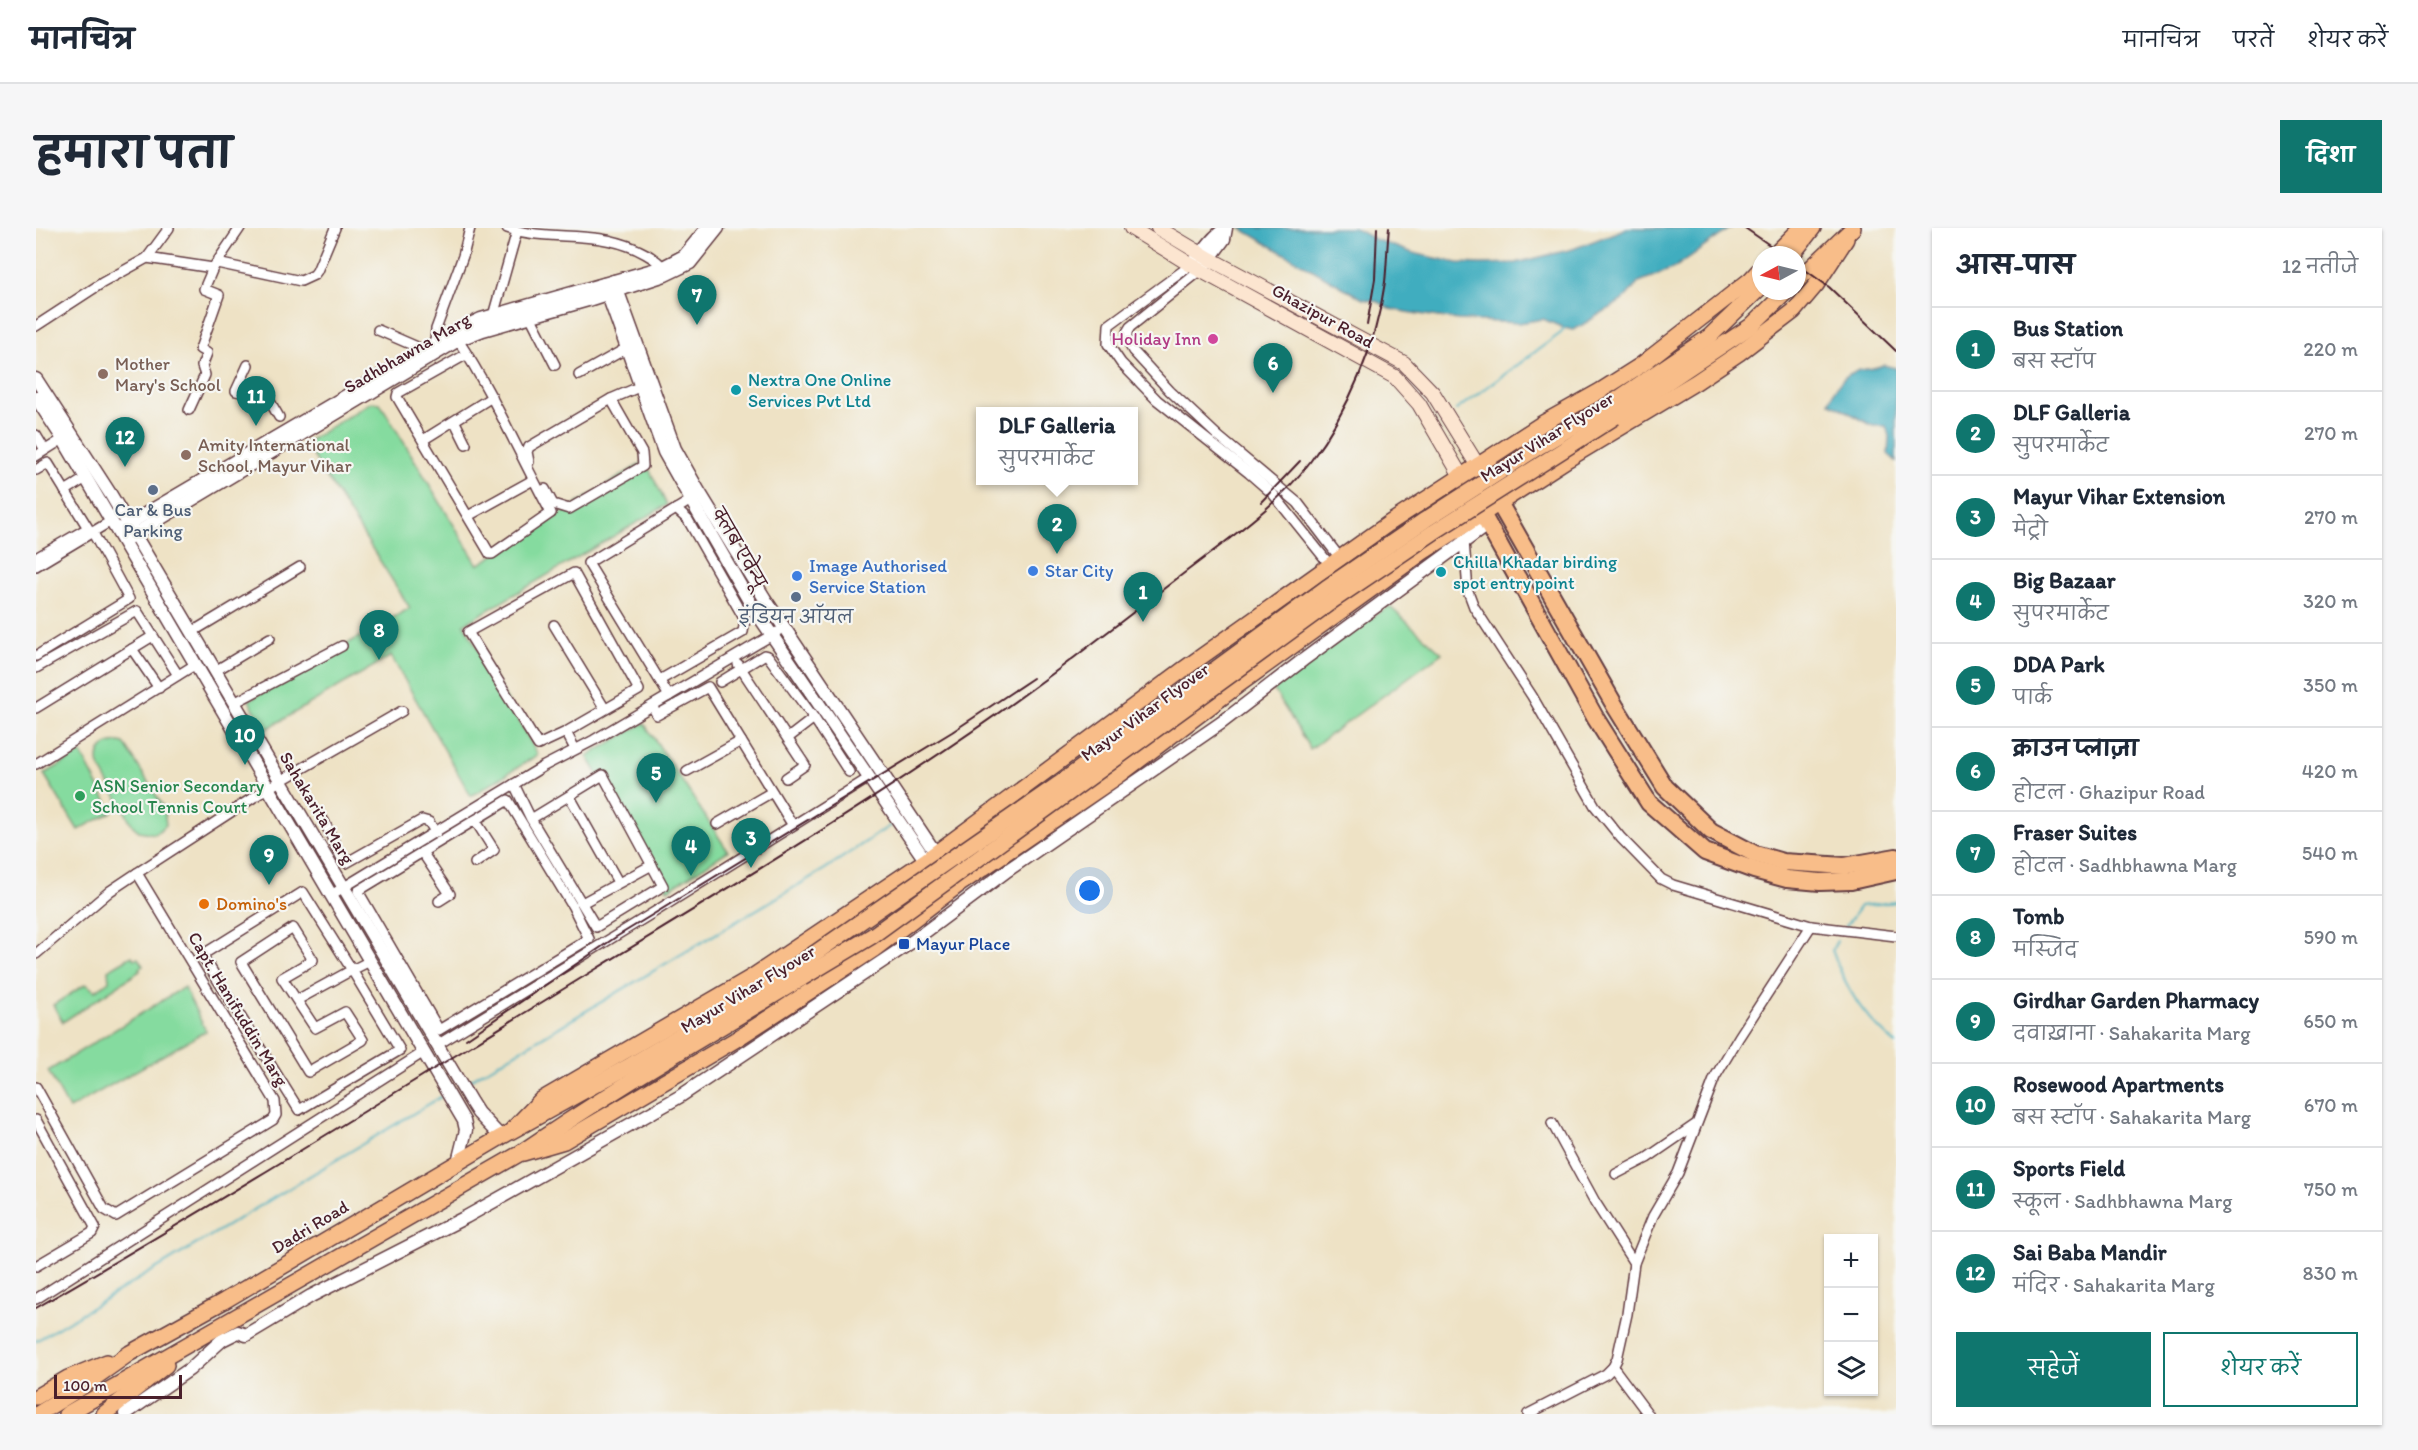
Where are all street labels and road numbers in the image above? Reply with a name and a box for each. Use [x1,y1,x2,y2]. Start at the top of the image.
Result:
street label: Ghazipur Road [1268,279,1378,353]
street label: Sadhbhawna Marg [340,307,475,398]
street label: Mayur Vihar Flyover [1476,387,1618,487]
street label: क्लब एवेन्यू [704,501,776,596]
street label: Mayur Vihar Flyover [1076,658,1214,766]
street label: Sahakarita Marg [275,748,360,869]
street label: Capt. Hanifuddin Marg [183,928,293,1091]
street label: Mayur Vihar Flyover [677,940,820,1038]
street label: Dadri Road [267,1195,353,1259]

